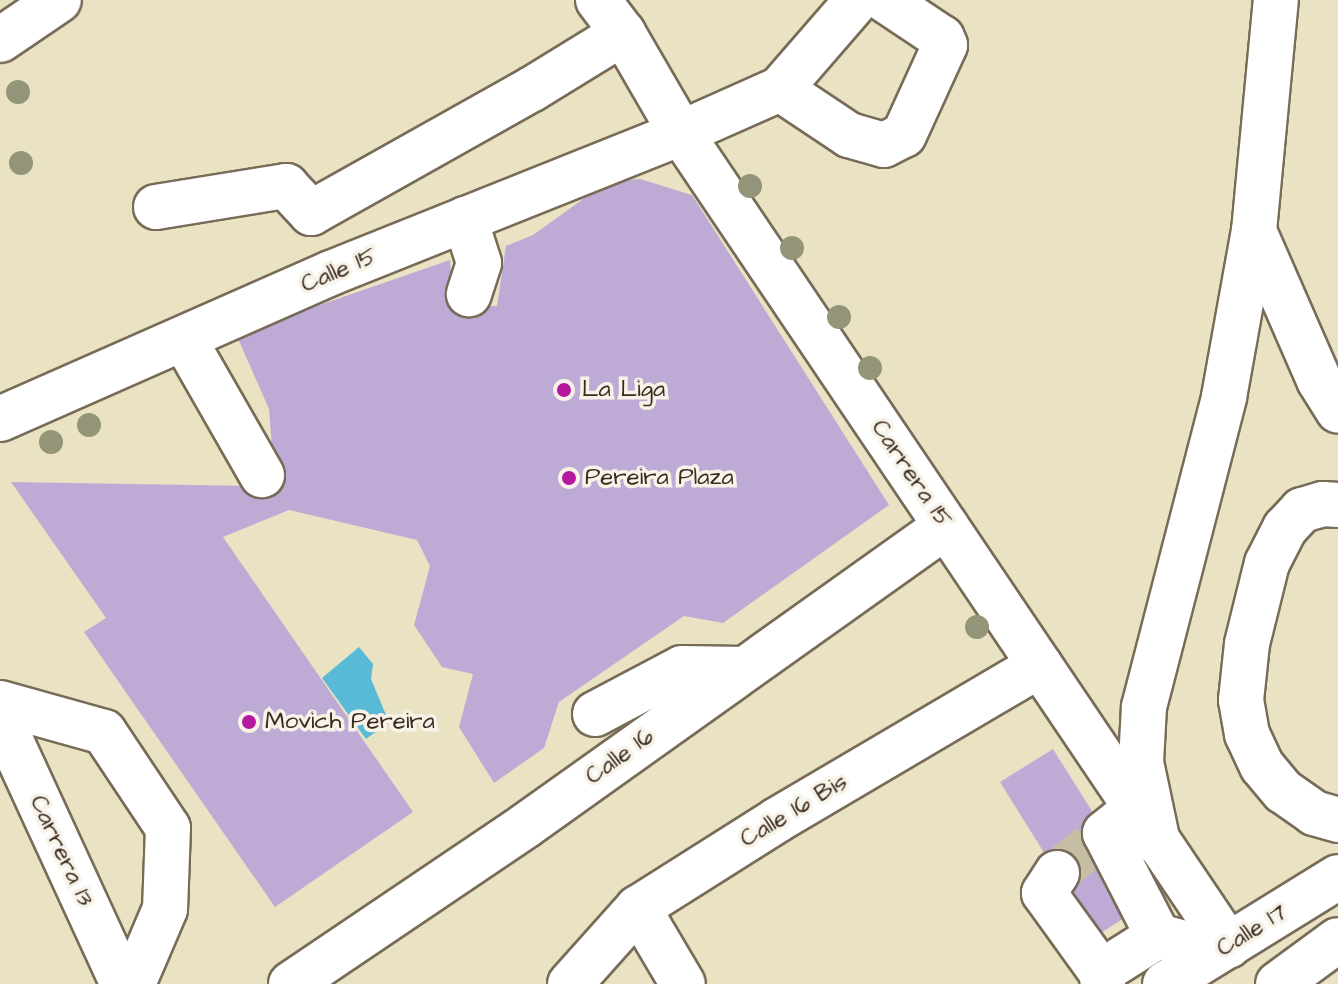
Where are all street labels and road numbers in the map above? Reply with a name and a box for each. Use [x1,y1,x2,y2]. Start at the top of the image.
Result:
street label: Calle 15 [297,242,381,300]
street label: Carrera 15 [864,415,958,533]
street label: Calle 16 [580,723,660,791]
street label: Calle 16 Bis [735,768,853,854]
street label: Carrera 13 [23,791,99,911]
street label: Calle 17 [1212,898,1292,964]

